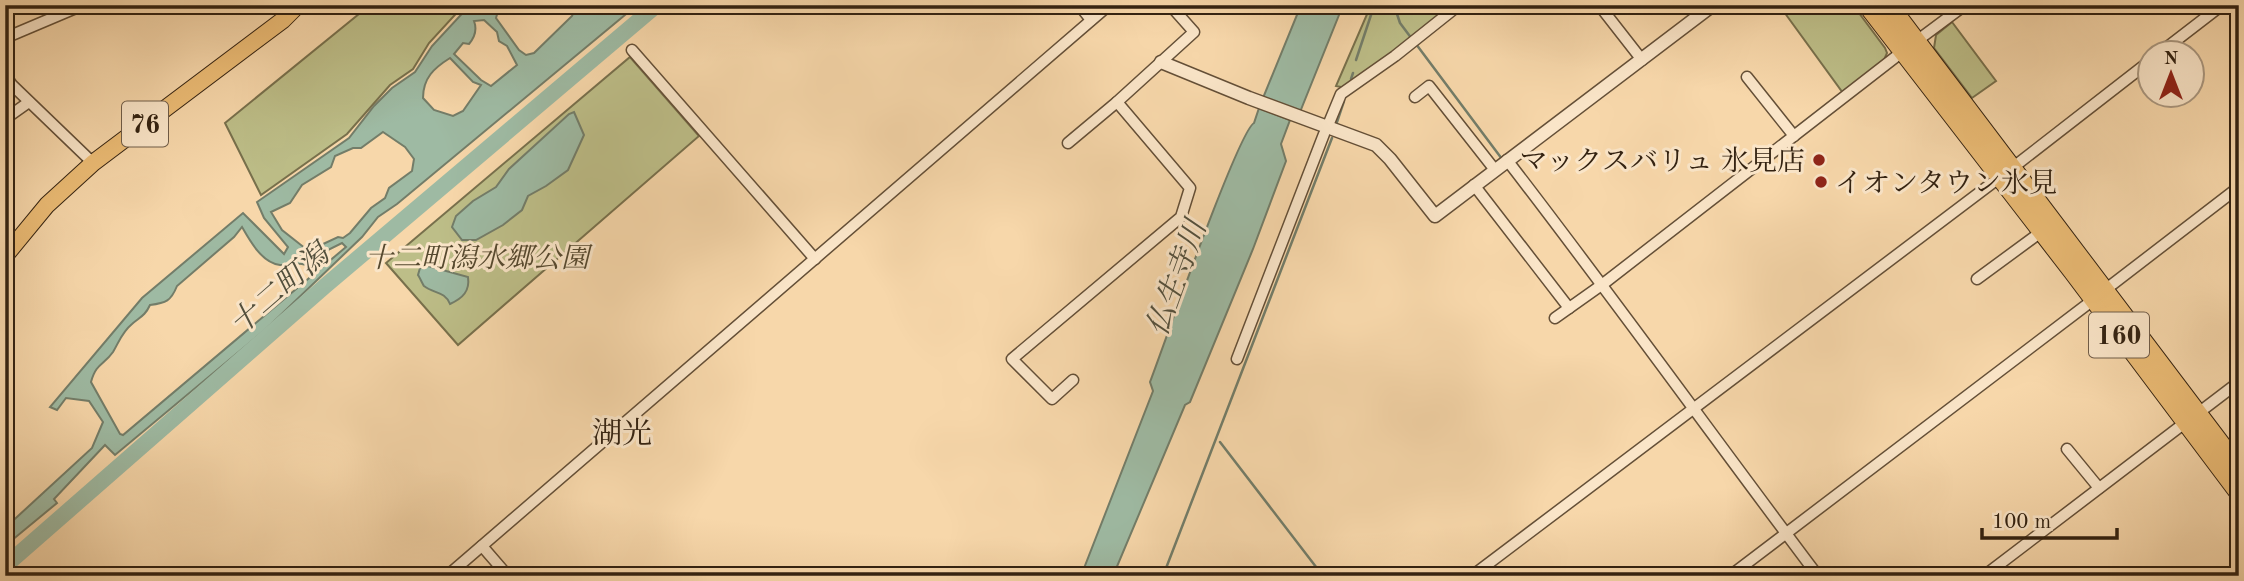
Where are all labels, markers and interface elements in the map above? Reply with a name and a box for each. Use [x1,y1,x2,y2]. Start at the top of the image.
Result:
north arrow [2136,38,2206,108]
text: N [2164,50,2179,69]
road number: 76 [122,102,168,146]
place label: マックスバリュ 氷見店 [1519,146,1805,177]
marker: マックスバリュ 氷見店 [1811,152,1827,168]
place label: イオンタウン氷見 [1835,168,2057,199]
marker: イオンタウン氷見 [1813,174,1829,190]
water label: 仏生寺川 [1140,213,1214,340]
water label: 十二町潟 [223,236,338,341]
park label: 十二町潟水郷公園 [365,243,593,274]
road number: 160 [2089,312,2149,358]
district label: 湖光 [592,417,652,450]
scale bar [1982,497,2116,541]
text: 100 m [1992,512,2051,533]

